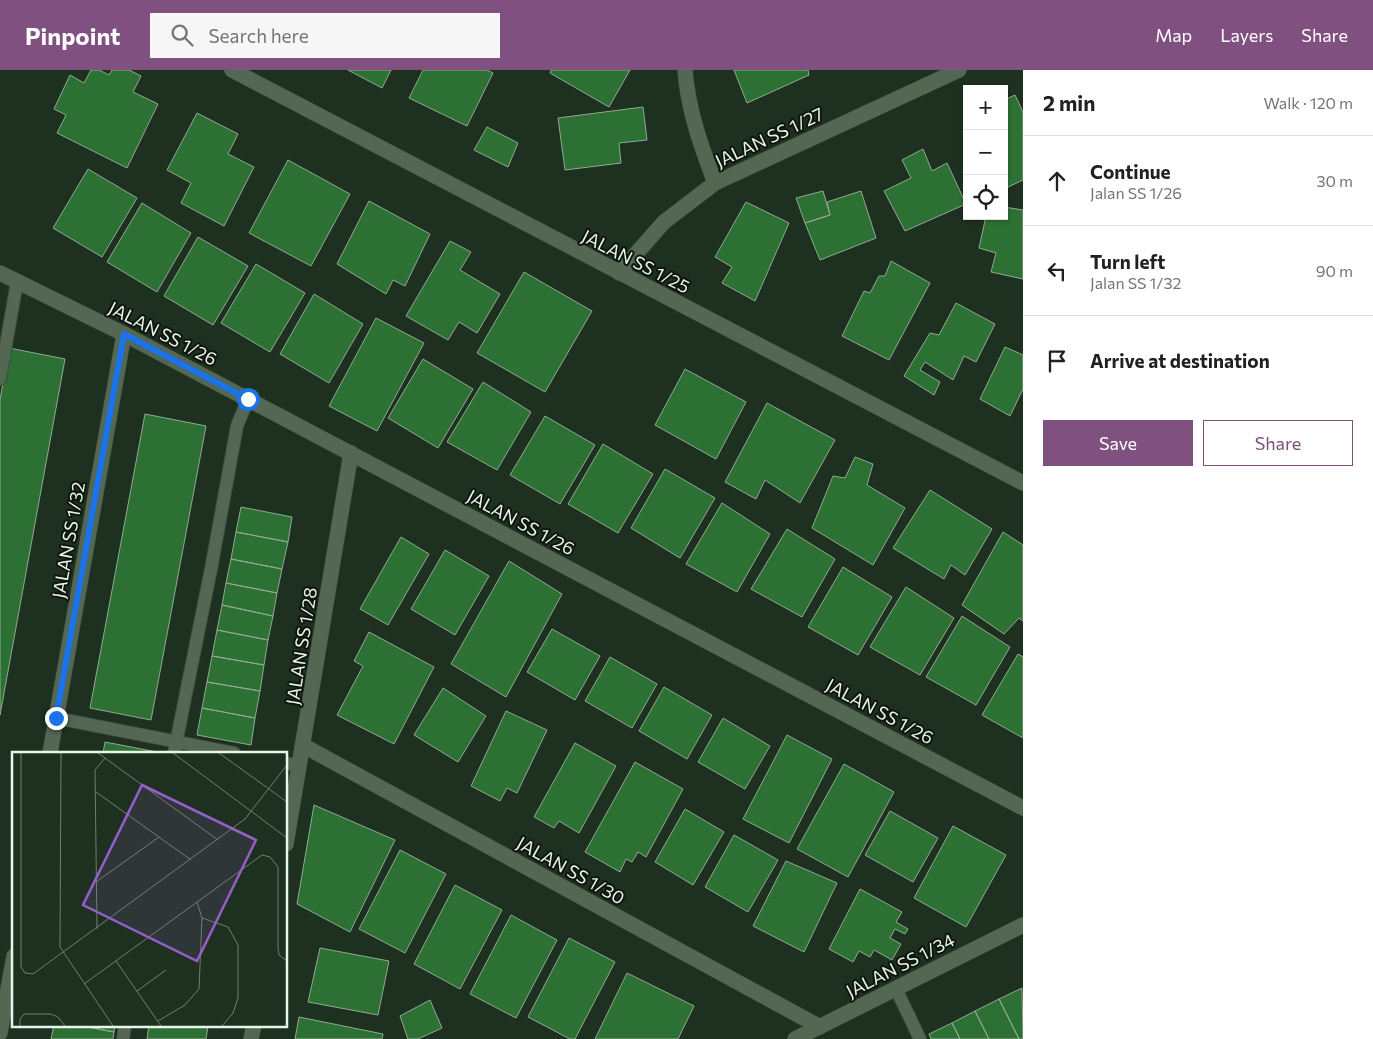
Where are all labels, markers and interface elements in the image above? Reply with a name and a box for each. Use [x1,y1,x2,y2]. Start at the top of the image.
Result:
search box [150,13,500,58]
text: Pinpoint [25,21,120,50]
icon: search [168,21,196,49]
text: Search here [208,24,309,47]
text: Map [1155,24,1192,46]
text: Layers [1220,24,1273,46]
text: Share [1301,24,1348,46]
map controls [963,85,1008,220]
button: + [963,85,1008,130]
text: 2 min [1043,90,1095,115]
text: Walk · 120 m [1263,93,1353,112]
street label: JALAN SS 1/27 [711,102,827,172]
button: − [963,130,1008,175]
text: Continue [1090,160,1170,183]
icon: ahead [1043,167,1071,195]
text: 30 m [1316,171,1353,190]
button: locate [963,175,1008,220]
text: Jalan SS 1/26 [1090,183,1182,202]
street label: JALAN SS 1/25 [578,224,694,298]
text: Turn left [1090,250,1165,273]
icon: left [1043,257,1071,285]
text: 90 m [1316,261,1353,280]
text: Jalan SS 1/32 [1090,273,1181,292]
street label: JALAN SS 1/26 [105,296,221,370]
icon: arrive [1043,347,1071,375]
text: Arrive at destination [1090,349,1270,372]
route start [237,388,260,411]
button: Save [1043,420,1193,466]
button: Share [1203,420,1353,466]
street label: JALAN SS 1/32 [47,480,89,600]
street label: JALAN SS 1/26 [464,484,578,560]
street label: JALAN SS 1/28 [281,586,321,706]
street label: JALAN SS 1/26 [823,673,937,749]
route end [45,707,68,730]
inset map [12,752,288,1026]
street label: JALAN SS 1/30 [513,831,629,909]
street label: JALAN SS 1/34 [842,928,958,1002]

